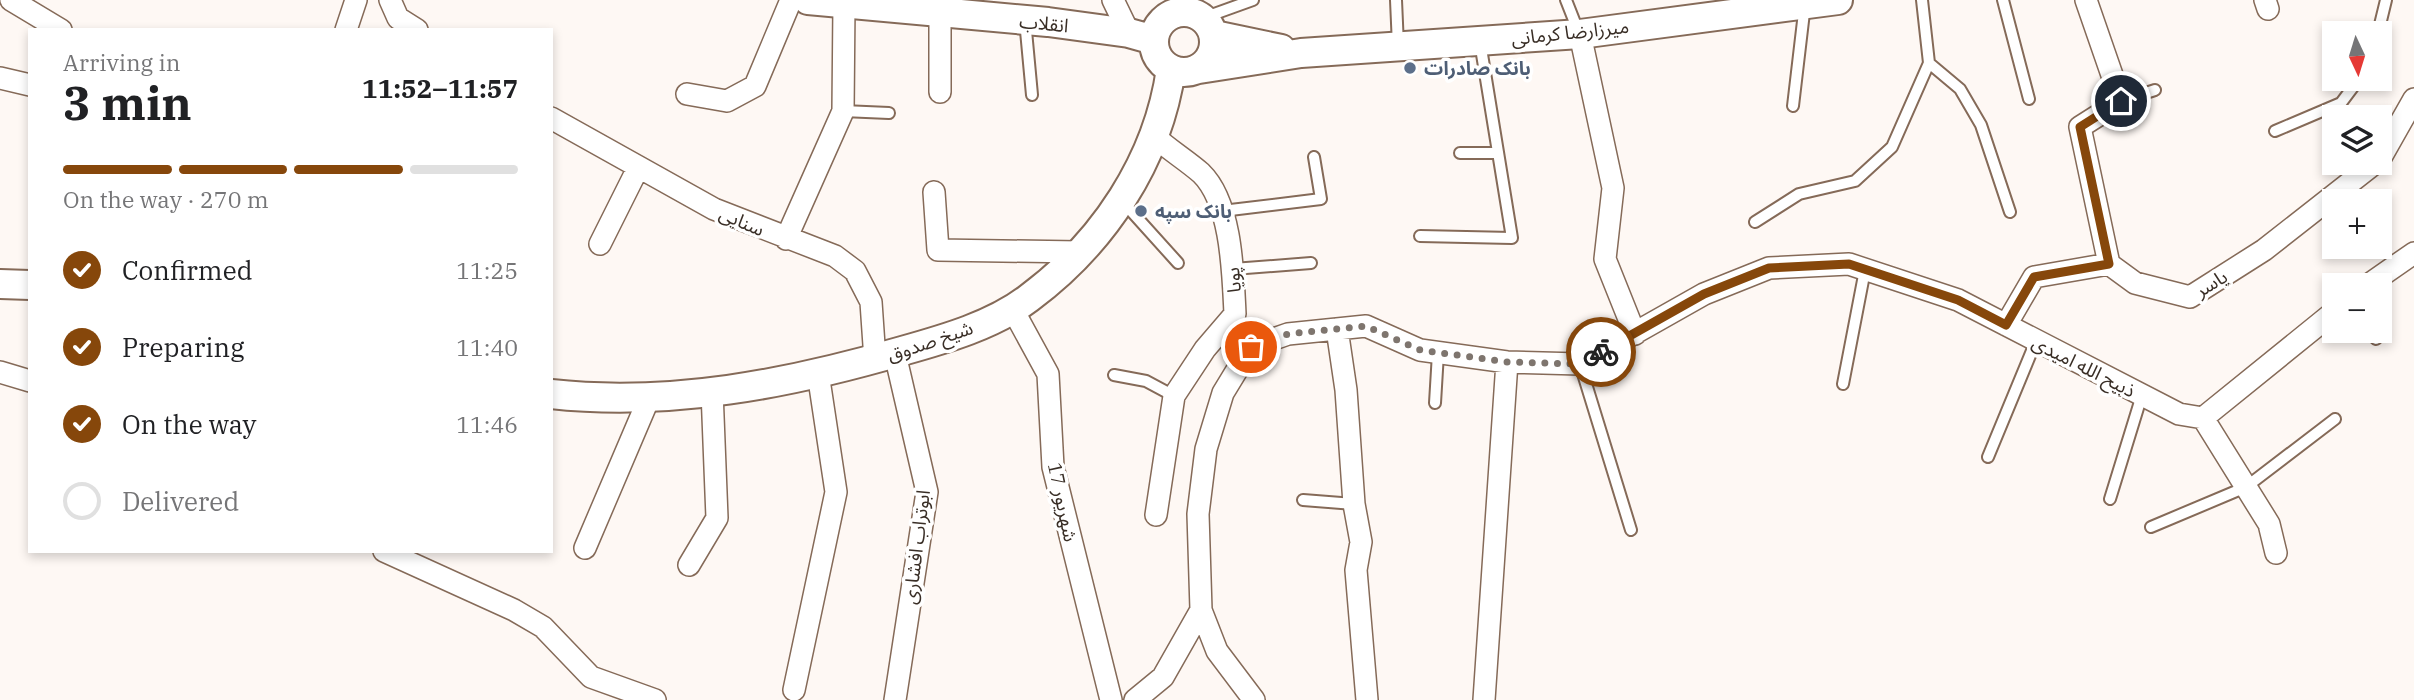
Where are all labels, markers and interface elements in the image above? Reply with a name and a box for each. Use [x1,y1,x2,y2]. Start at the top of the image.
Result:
street label: انقلاب [1018,8,1070,38]
street label: میرزارضا کرمانی [1510,14,1630,50]
north arrow [2322,21,2392,91]
map controls [2322,21,2392,343]
text: Arriving in [63,47,180,77]
place label: بانک صادرات [1424,56,1531,80]
marker: بانک صادرات [1402,60,1418,76]
text: 11:52–11:57 [362,71,518,105]
pin [2091,71,2151,131]
text: 3 min [63,73,192,133]
icon: home [2102,82,2140,120]
button: layers [2322,105,2392,175]
text: On the way · 270 m [63,184,269,214]
button: + [2322,189,2392,259]
place label: بانک سپه [1155,199,1232,224]
street label: سنایی [716,201,768,241]
marker: بانک سپه [1133,203,1149,219]
icon: check [63,251,101,289]
text: Confirmed [122,253,253,287]
text: 11:25 [456,255,518,285]
street label: یاسر [2190,264,2232,302]
street label: پویا [1220,266,1247,294]
button: − [2322,273,2392,343]
street label: شیخ صدوق [884,315,977,370]
pin [1221,317,1281,377]
courier [1566,317,1636,387]
icon: check [63,328,101,366]
icon: bag [1232,328,1270,366]
text: Preparing [122,330,244,364]
street label: ذبیح الله امیدی [2027,330,2140,405]
text: 11:40 [456,332,518,362]
icon: bike [1582,333,1620,371]
icon: check [63,405,101,443]
text: On the way [122,407,256,441]
text: 11:46 [456,409,518,439]
street label: 17 شهریور [1043,460,1083,544]
text: Delivered [122,484,239,518]
street label: ابوتراب افشاری [897,488,935,606]

